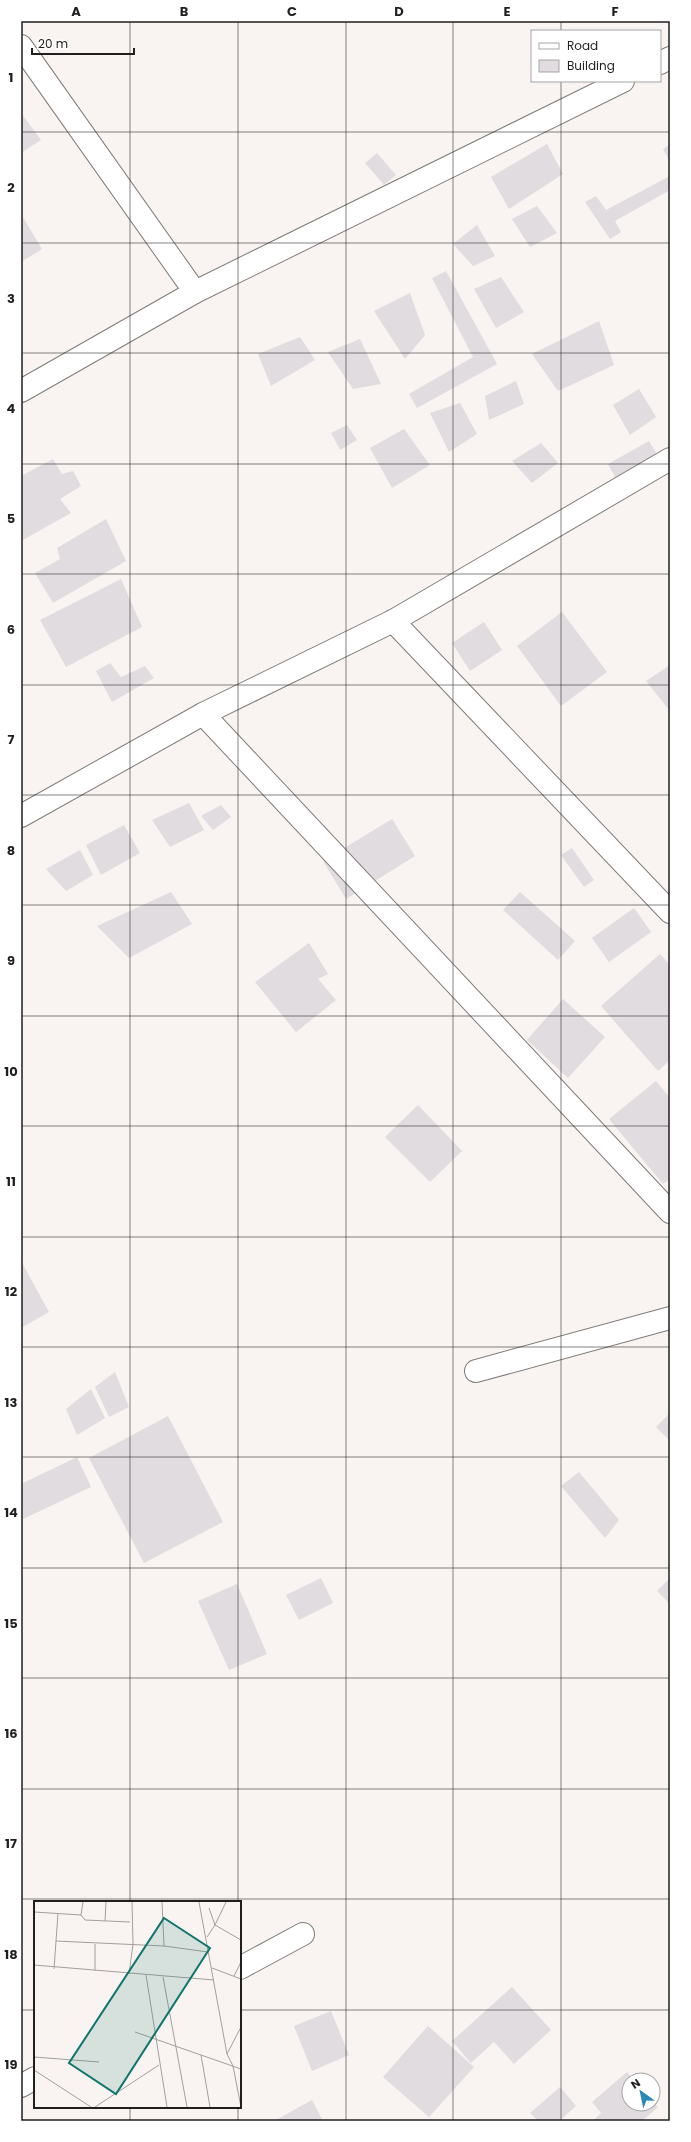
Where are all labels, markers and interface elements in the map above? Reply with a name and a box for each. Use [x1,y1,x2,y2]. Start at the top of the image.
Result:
text: A [71,2,81,21]
text: B [180,2,189,21]
text: C [287,2,297,21]
text: D [394,2,404,21]
text: E [503,2,511,21]
text: F [611,2,619,21]
scale bar [32,30,134,56]
legend [531,30,661,82]
text: 20 m [38,35,68,52]
text: Road [567,37,598,54]
text: Building [567,57,615,74]
text: 1 [9,68,13,87]
text: 2 [7,178,15,197]
text: 3 [7,289,15,308]
text: 4 [7,399,16,418]
text: 5 [7,509,15,528]
text: 6 [7,620,15,639]
text: 7 [8,730,15,749]
text: 8 [7,841,15,860]
text: 9 [7,951,15,970]
text: 10 [4,1062,18,1081]
text: 11 [6,1172,16,1191]
text: 12 [5,1282,18,1301]
text: 13 [5,1393,18,1412]
text: 14 [4,1503,18,1522]
text: 15 [4,1614,18,1633]
text: 16 [4,1724,18,1743]
text: 17 [5,1834,17,1853]
inset map [34,1901,241,2108]
text: 18 [4,1945,18,1964]
text: 19 [5,2055,17,2074]
north arrow [621,2072,661,2112]
text: N [628,2075,643,2093]

